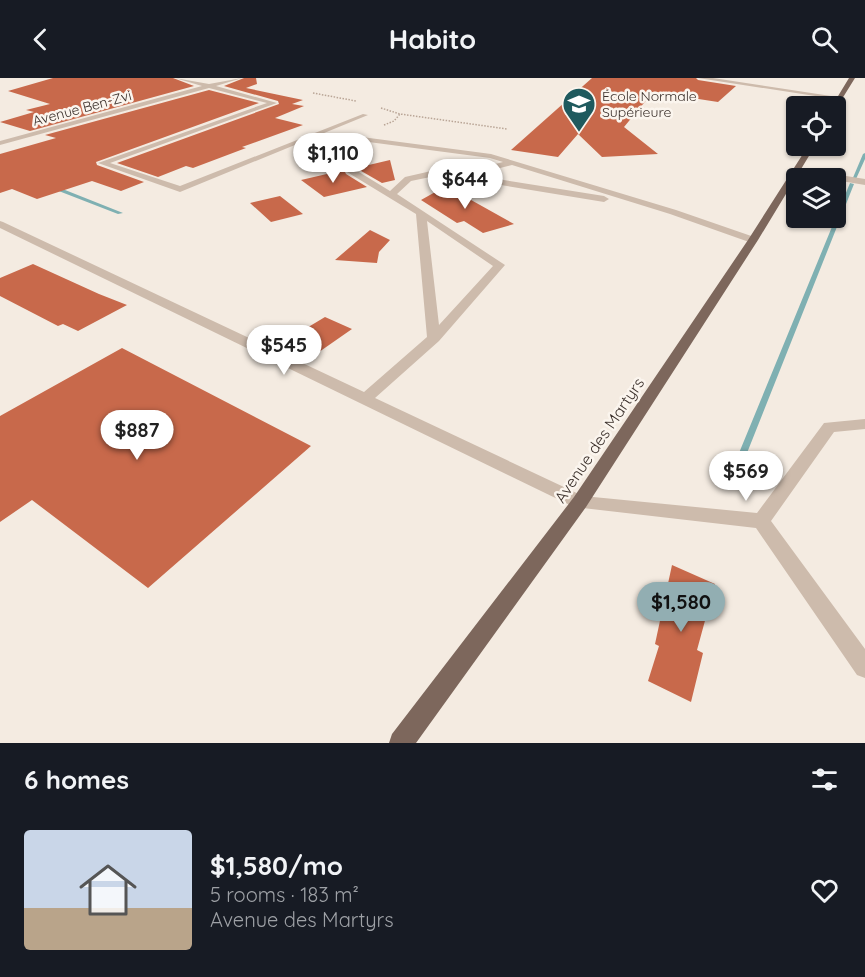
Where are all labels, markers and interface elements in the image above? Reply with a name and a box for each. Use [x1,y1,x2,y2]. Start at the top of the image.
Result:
text: Habito [389,22,476,56]
icon: back [24,23,57,56]
icon: search [808,23,841,56]
street label: Avenue Ben-Zvi [31,86,133,130]
school or university icon: École Normale Supérieure [561,86,597,133]
place label: École Normale Supérieure [602,87,697,121]
map controls [786,96,846,228]
button: locate [786,96,846,156]
pin: $1,110 [284,133,382,184]
text: $1,110 [307,140,359,165]
pin: $644 [429,159,501,210]
text: $644 [442,166,488,191]
button: layers [786,168,846,228]
pin: $545 [248,325,320,376]
text: $545 [261,332,307,357]
street label: Avenue des Martyrs [550,373,648,507]
pin: $887 [101,410,173,461]
text: $887 [115,417,159,442]
pin: $569 [710,451,782,502]
text: $569 [723,458,769,483]
pin: $1,580 [632,582,730,633]
text: $1,580 [651,589,711,614]
text: 6 homes [24,763,129,796]
icon: filters [808,763,841,796]
text: $1,580/mo [210,849,343,882]
icon: home [72,854,144,926]
icon: heart [808,874,841,907]
text: 5 rooms · 183 m² [210,882,359,907]
text: Avenue des Martyrs [210,907,394,932]

